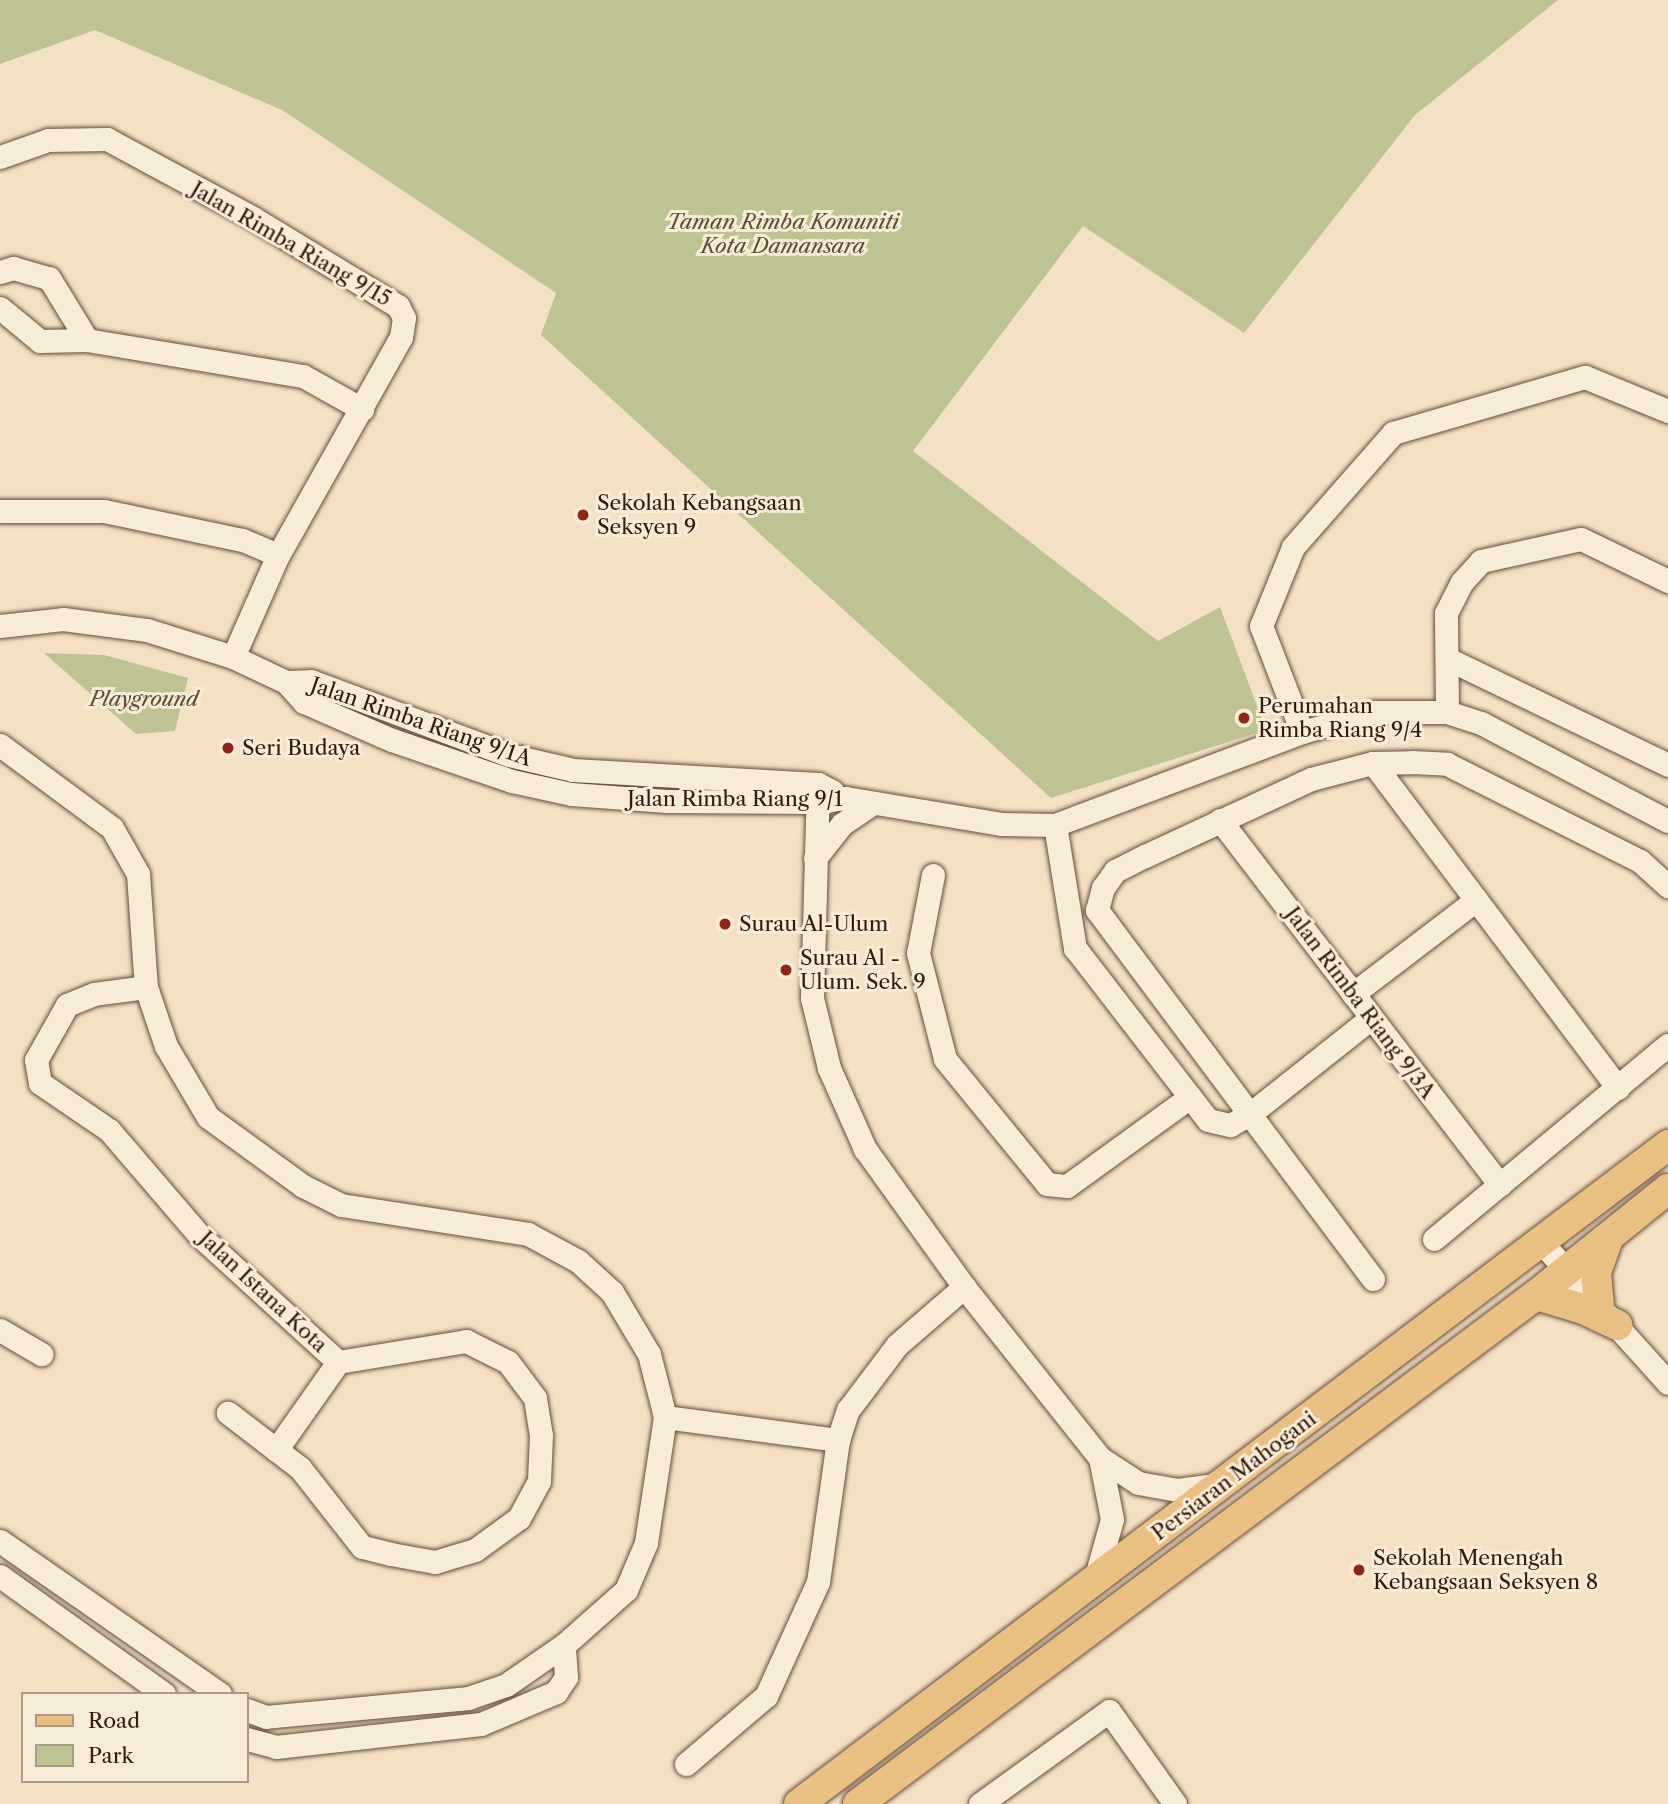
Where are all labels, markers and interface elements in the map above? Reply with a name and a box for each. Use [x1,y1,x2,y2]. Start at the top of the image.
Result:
street label: Jalan Rimba Riang 9/15 [186,176,396,312]
park label: Taman Rimba Komuniti Kota Damansara [667,209,899,259]
place label: Sekolah Kebangsaan Seksyen 9 [597,490,802,540]
marker: Sekolah Kebangsaan Seksyen 9 [575,507,591,523]
street label: Jalan Rimba Riang 9/1A [307,672,535,772]
park label: Playground [89,686,199,712]
place label: Perumahan Rimba Riang 9/4 [1258,693,1422,743]
marker: Perumahan Rimba Riang 9/4 [1236,710,1252,726]
place label: Seri Budaya [242,735,360,761]
marker: Seri Budaya [220,740,236,756]
street label: Jalan Rimba Riang 9/1 [627,786,843,812]
street label: Jalan Rimba Riang 9/3A [1280,902,1440,1104]
place label: Surau Al-Ulum [739,911,889,937]
marker: Surau Al-Ulum [717,916,733,932]
place label: Surau Al - Ulum. Sek. 9 [800,945,926,995]
marker: Surau Al - Ulum. Sek. 9 [778,962,794,978]
street label: Jalan Istana Kota [194,1226,332,1358]
street label: Persiaran Mahogani [1147,1406,1321,1546]
place label: Sekolah Menengah Kebangsaan Seksyen 8 [1373,1545,1598,1595]
marker: Sekolah Menengah Kebangsaan Seksyen 8 [1351,1562,1367,1578]
legend [21,1692,248,1783]
text: Road [88,1708,140,1733]
text: Park [88,1743,134,1768]

